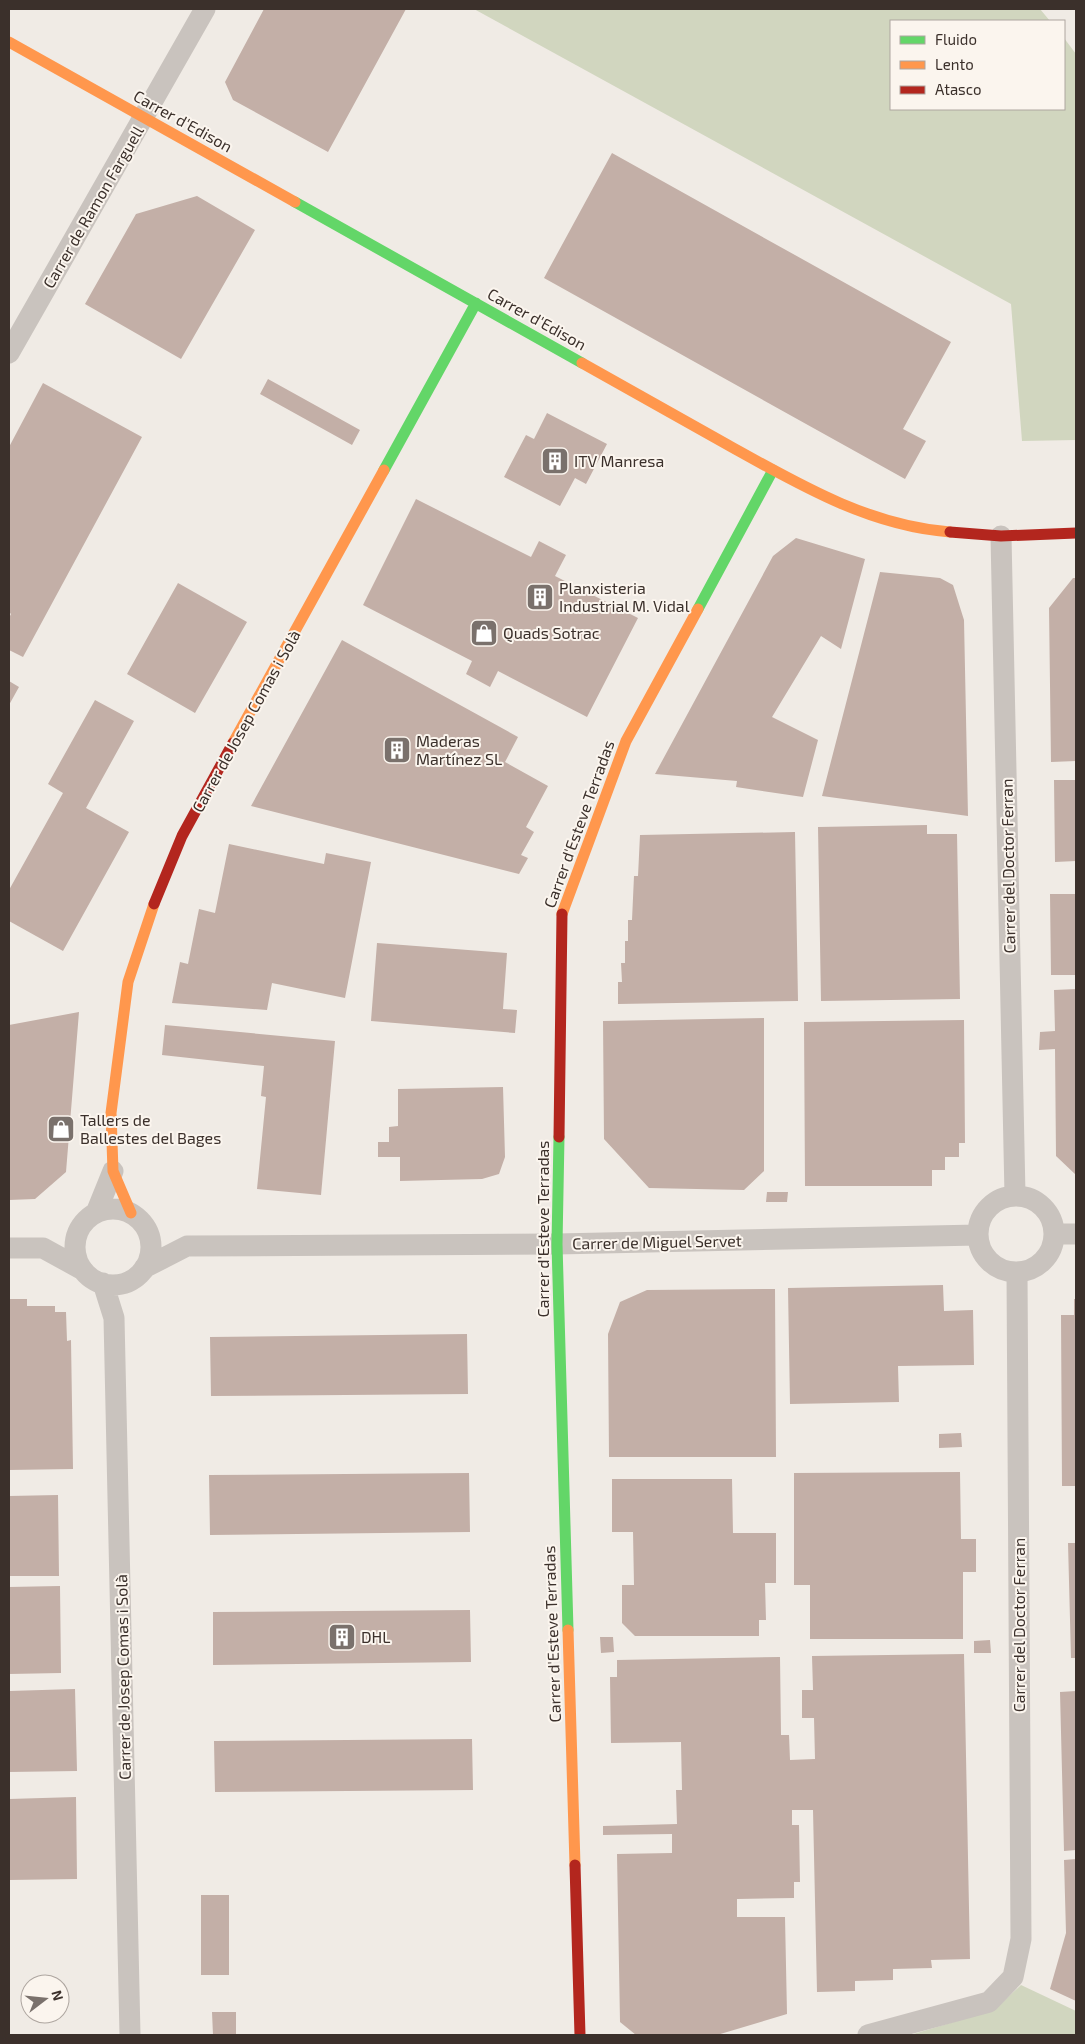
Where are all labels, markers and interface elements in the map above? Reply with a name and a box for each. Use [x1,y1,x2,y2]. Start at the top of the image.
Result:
legend [890,20,1065,110]
text: Fluido [935,30,977,48]
text: Lento [935,55,974,73]
text: Atasco [935,80,981,98]
street label: Carrer d'Edison [131,86,236,156]
street label: Carrer de Ramon Farguell [38,122,147,291]
street label: Carrer d'Edison [485,284,590,354]
building icon: ITV Manresa [540,446,570,476]
place label: ITV Manresa [574,451,664,470]
place label: Planxisteria Industrial M. Vidal [559,578,690,615]
building icon: Planxisteria Industrial M. Vidal [525,582,555,612]
shop icon: Quads Sotrac [469,618,499,648]
place label: Quads Sotrac [503,623,600,643]
street label: Carrer de Josep Comas i Solà [187,626,304,815]
place label: Maderas Martínez SL [416,731,502,768]
building icon: Maderas Martínez SL [382,735,412,765]
street label: Carrer d'Esteve Terradas [539,737,618,910]
street label: Carrer del Doctor Ferran [996,779,1019,954]
place label: Tallers de Ballestes del Bages [80,1110,221,1147]
shop icon: Tallers de Ballestes del Bages [46,1114,76,1144]
street label: Carrer d'Esteve Terradas [533,1141,552,1317]
street label: Carrer de Miguel Servet [572,1231,742,1252]
street label: Carrer del Doctor Ferran [1009,1538,1028,1712]
street label: Carrer d'Esteve Terradas [539,1545,564,1723]
street label: Carrer de Josep Comas i Solà [111,1574,134,1780]
building icon: DHL [327,1622,357,1652]
place label: DHL [361,1627,391,1646]
north arrow [20,1974,70,2024]
text: N [48,1988,68,2002]

